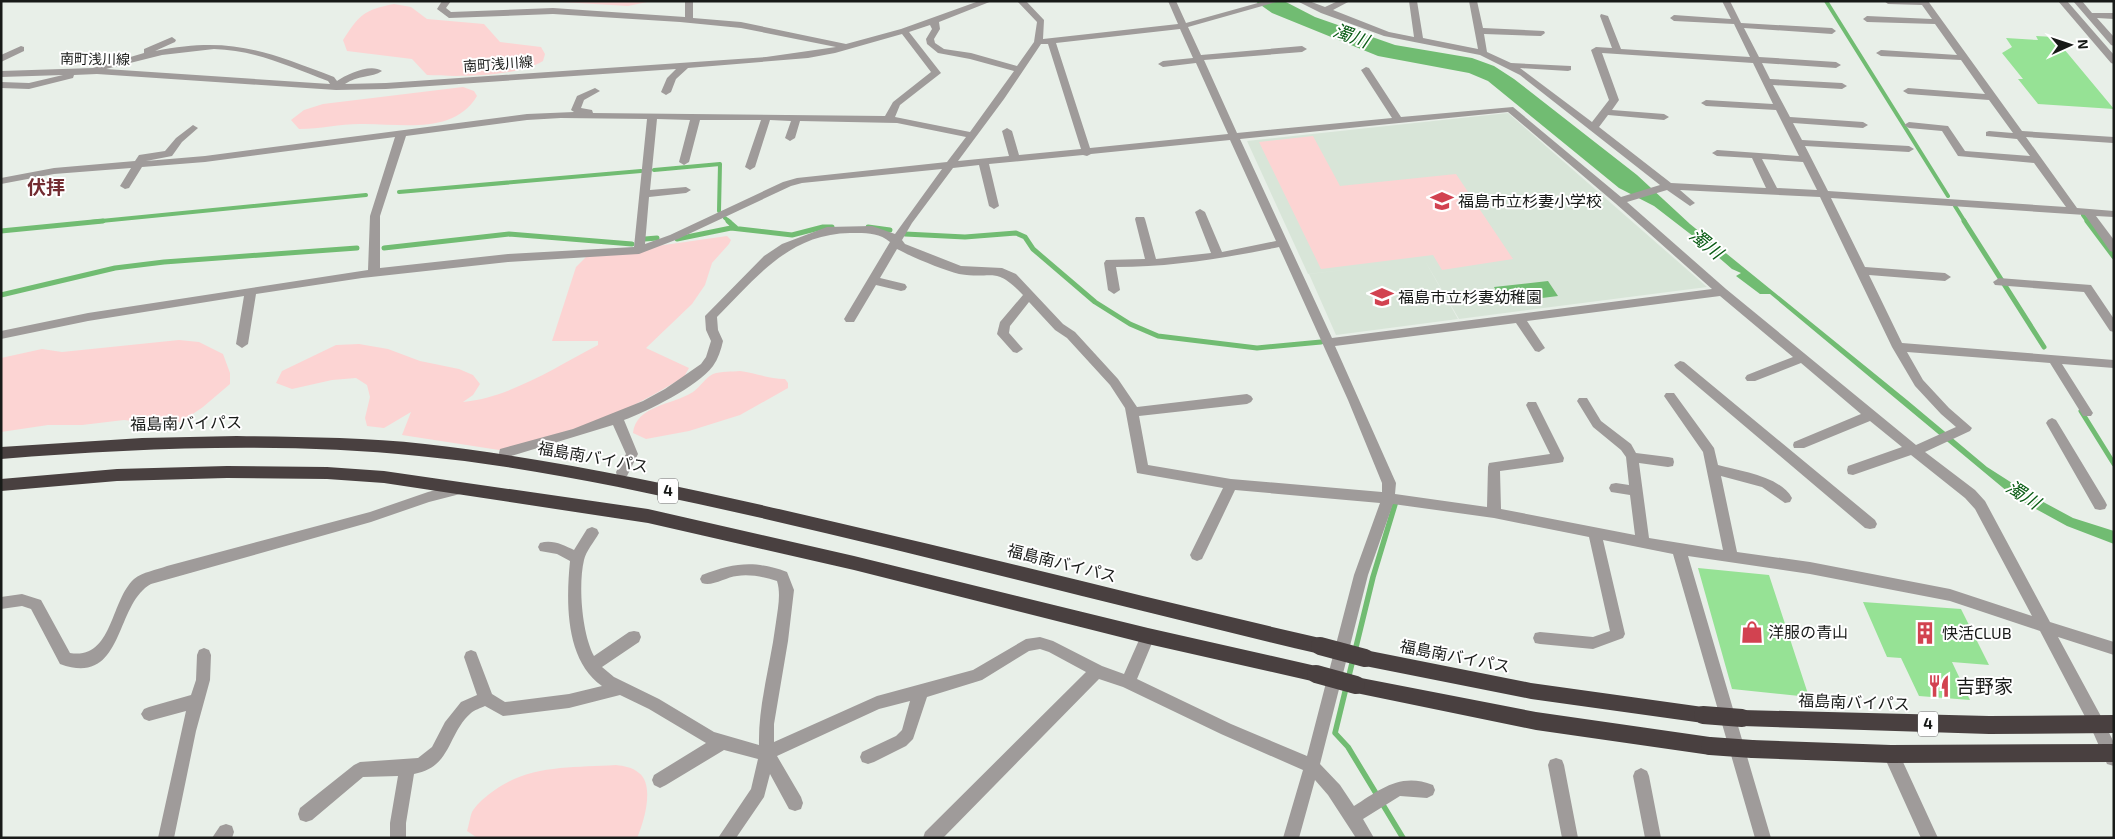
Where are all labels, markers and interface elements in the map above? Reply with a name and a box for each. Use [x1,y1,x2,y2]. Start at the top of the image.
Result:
water label: 濁川 [1331,19,1374,52]
north arrow [2045,20,2095,70]
text: N [2075,39,2092,50]
street label: 南町浅川線 [60,49,130,68]
street label: 南町浅川線 [462,53,533,74]
district label: 伏拝 [27,175,65,198]
school or university icon: 福島市立杉妻小学校 [1429,188,1455,214]
place label: 福島市立杉妻小学校 [1458,191,1602,210]
water label: 濁川 [1686,223,1729,264]
school or university icon: 福島市立杉妻幼稚園 [1369,284,1395,310]
place label: 福島市立杉妻幼稚園 [1398,287,1542,306]
street label: 福島南バイパス [130,412,242,433]
street label: 福島南バイパス [536,437,650,476]
water label: 濁川 [2002,475,2046,514]
road number: 4 [658,478,678,504]
street label: 福島南バイパス [1006,540,1119,585]
shop icon: 洋服の青山 [1739,619,1765,645]
building icon: 快活CLUB [1912,620,1938,646]
place label: 洋服の青山 [1768,622,1848,641]
place label: 快活CLUB [1942,623,2012,642]
street label: 福島南バイパス [1398,636,1512,675]
restaurant icon: 吉野家 [1926,673,1952,699]
place label: 吉野家 [1956,674,2013,697]
street label: 福島南バイパス [1798,690,1910,713]
road number: 4 [1918,712,1938,736]

